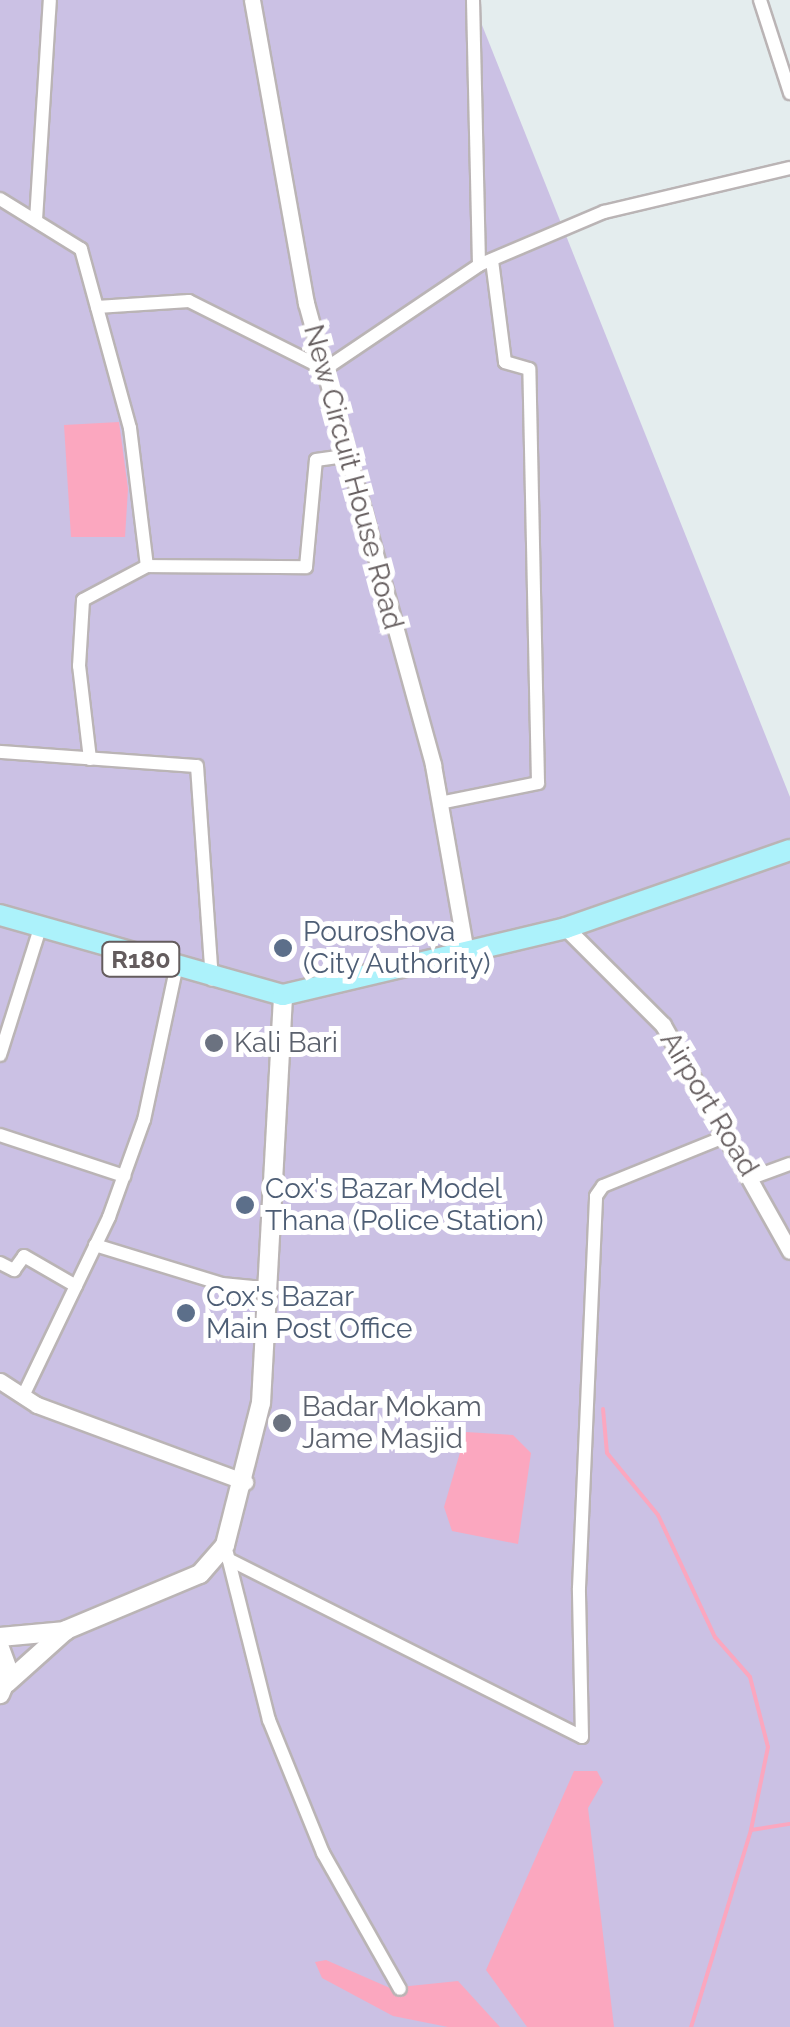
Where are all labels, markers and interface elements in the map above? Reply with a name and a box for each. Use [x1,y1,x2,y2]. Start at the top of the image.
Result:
street label: New Circuit House Road [296,321,410,633]
place label: Pouroshova (City Authority) [303,915,492,981]
marker: Pouroshova (City Authority) [272,937,294,959]
road number: R180 [101,939,181,979]
place label: Kali Bari [234,1026,338,1060]
street label: Airport Road [653,1026,765,1182]
marker: Kali Bari [203,1032,225,1054]
place label: Cox's Bazar Model Thana (Police Station) [265,1172,544,1238]
marker: Cox's Bazar Model Thana (Police Station) [234,1194,256,1216]
place label: Cox's Bazar Main Post Office [206,1280,412,1346]
marker: Cox's Bazar Main Post Office [175,1302,197,1324]
place label: Badar Mokam Jame Masjid [302,1390,482,1456]
marker: Badar Mokam Jame Masjid [271,1412,293,1434]

